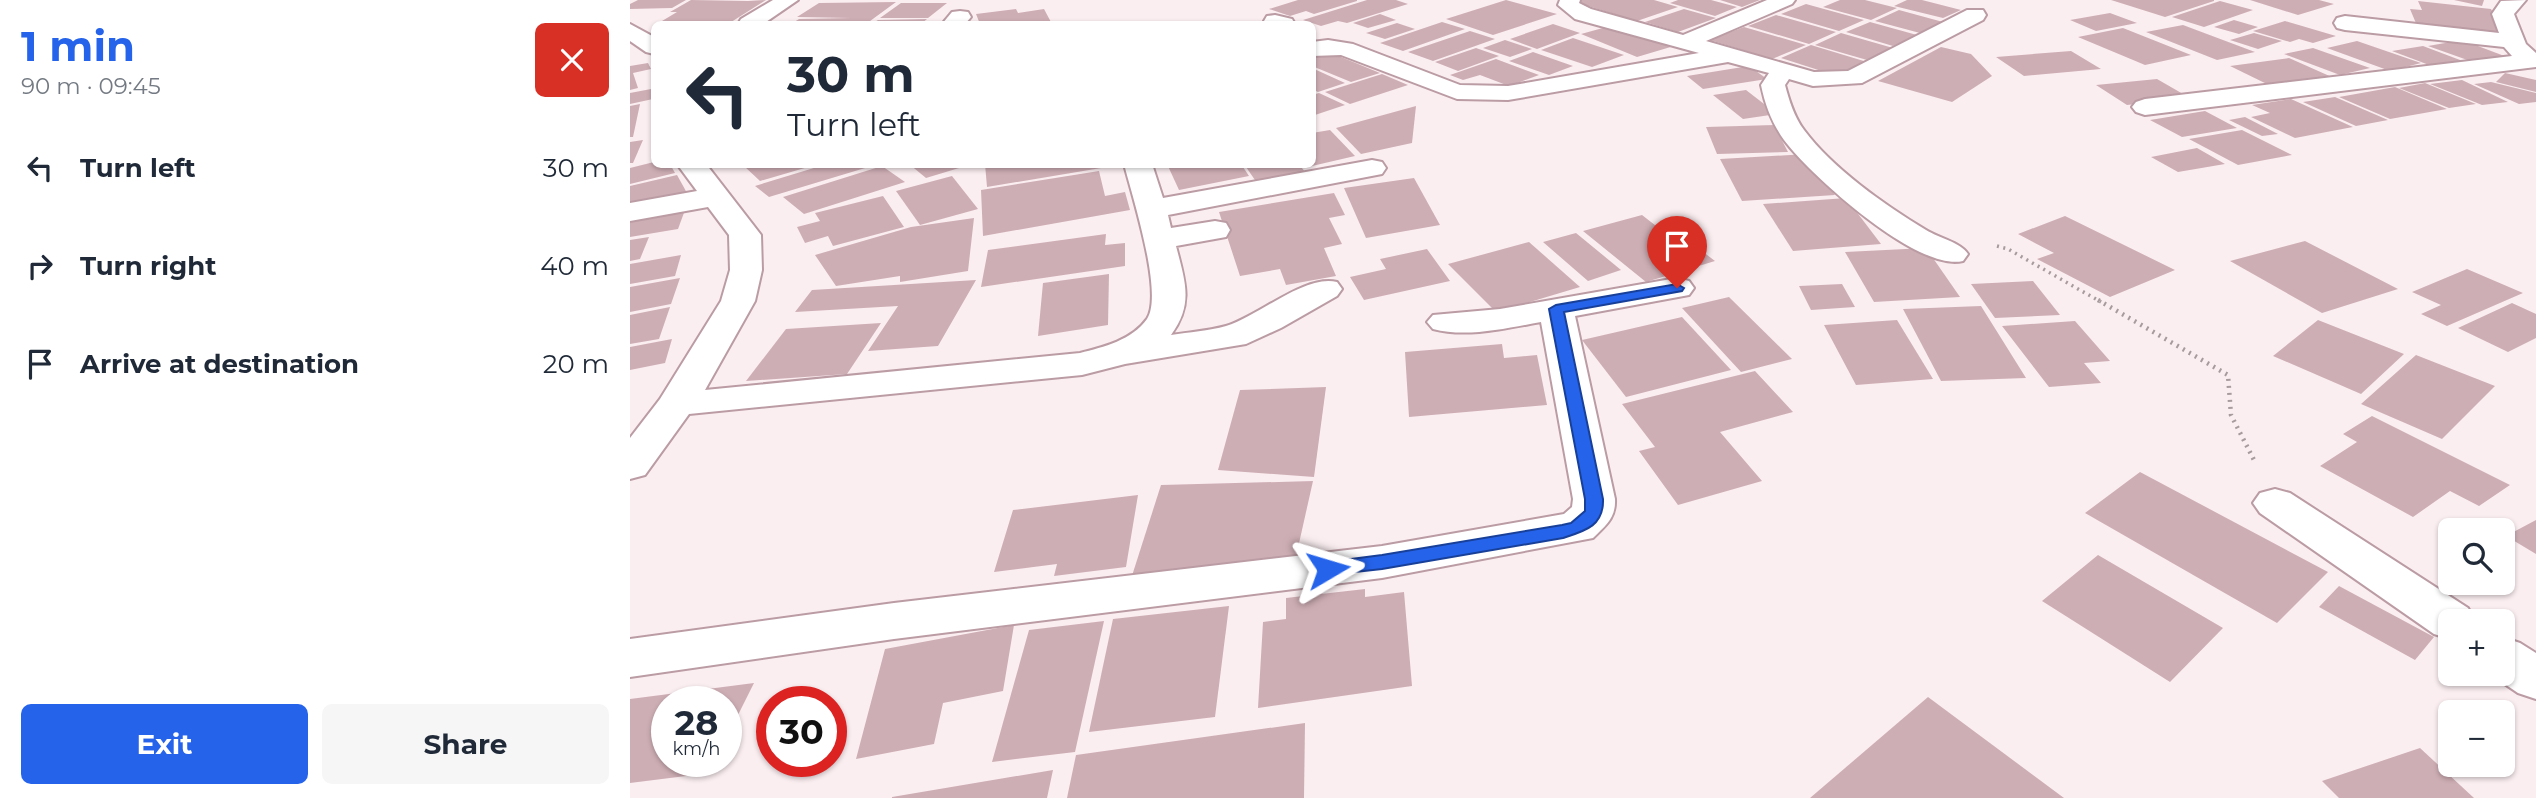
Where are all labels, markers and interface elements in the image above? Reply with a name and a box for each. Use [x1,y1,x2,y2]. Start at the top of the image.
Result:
text: 1 min [21,20,135,72]
button: close [535,23,609,97]
text: 30 m [787,45,915,104]
icon: left [672,49,763,140]
text: 90 m · 09:45 [21,72,161,100]
text: Turn left [787,105,921,144]
icon: left [21,149,59,187]
text: Turn left [80,152,196,184]
text: 30 m [543,152,609,184]
pin [1647,216,1707,288]
icon: arrive [1658,227,1696,265]
icon: right [21,247,59,285]
text: Turn right [80,250,216,282]
text: 40 m [540,250,609,282]
icon: arrive [21,345,59,383]
text: Arrive at destination [80,348,359,380]
text: 20 m [543,348,609,380]
map controls [2438,518,2515,777]
button: search [2438,518,2515,595]
position arrow [1291,532,1365,606]
button: + [2438,609,2515,686]
speed limit sign: 30 [756,686,847,777]
button: − [2438,700,2515,777]
text: 28 [675,701,718,744]
button: Exit [21,704,308,784]
button: Share [322,704,609,784]
text: km/h [672,738,721,760]

